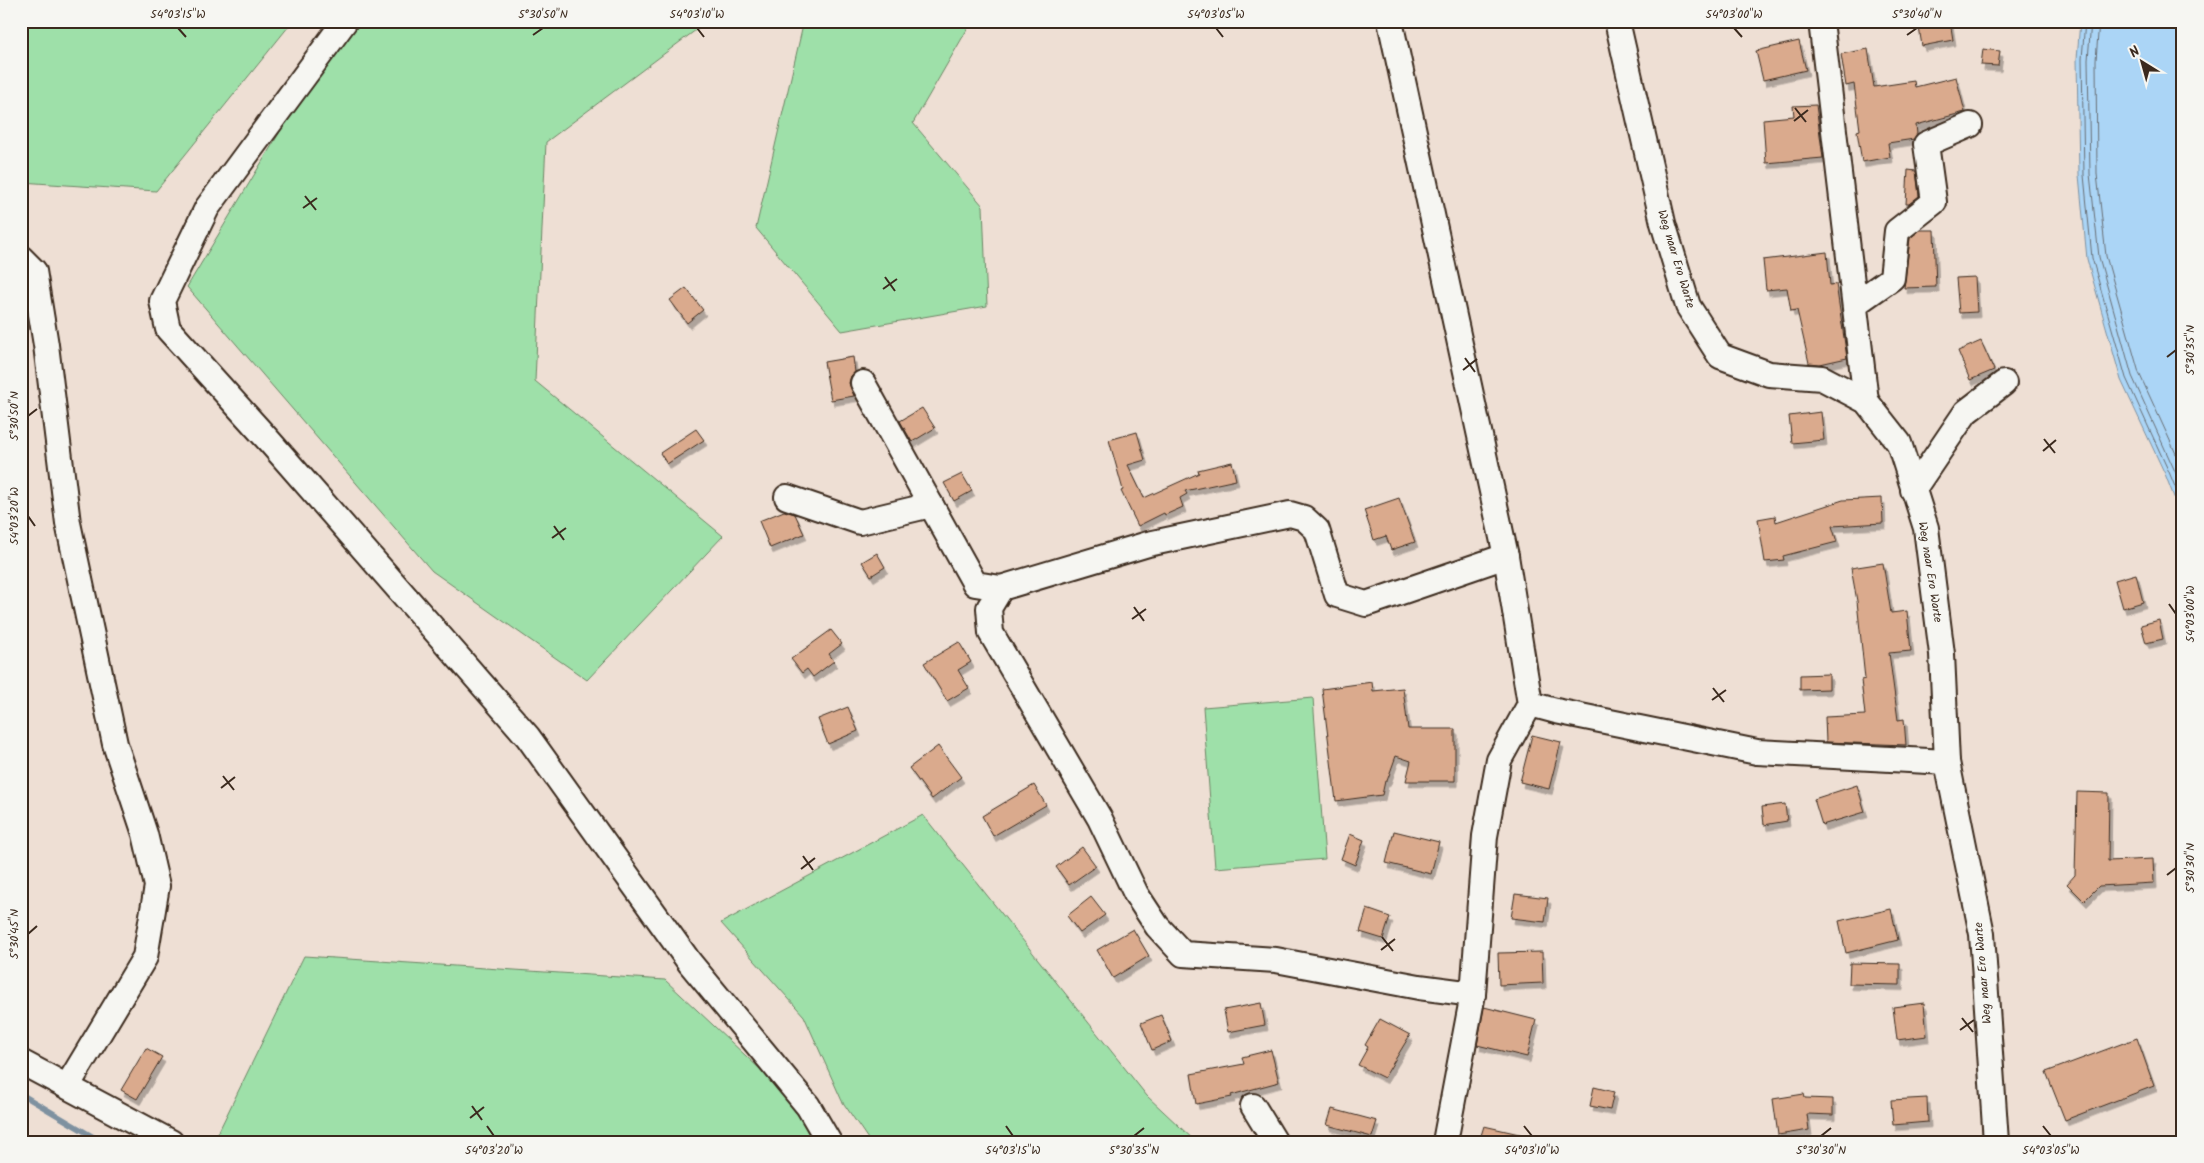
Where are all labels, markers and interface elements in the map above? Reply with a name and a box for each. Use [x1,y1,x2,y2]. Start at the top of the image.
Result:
text: 54°03'15"W [150,5,206,24]
text: 5°30'50"N [518,5,568,24]
text: 54°03'10"W [670,5,724,24]
text: 54°03'05"W [1187,5,1245,24]
text: 54°03'00"W [1705,5,1763,24]
text: 5°30'40"N [1892,5,1942,24]
north arrow [2116,38,2166,88]
text: N [2125,41,2145,64]
street label: Weg naar Ero Warte [1652,207,1700,311]
text: 5°30'35"N [2181,325,2200,375]
text: 5°30'50"N [5,391,24,441]
text: 54°03'20"W [5,487,24,545]
street label: Weg naar Ero Warte [1913,520,1947,624]
text: 54°03'00"W [2181,585,2200,643]
text: 5°30'30"N [2181,843,2200,893]
text: 5°30'45"N [5,909,24,959]
street label: Weg naar Ero Warte [1969,921,1997,1025]
text: 54°03'20"W [465,1141,523,1160]
text: 54°03'15"W [985,1141,1041,1160]
text: 5°30'35"N [1109,1141,1159,1160]
text: 54°03'10"W [1505,1141,1559,1160]
text: 5°30'30"N [1796,1141,1846,1160]
text: 54°03'05"W [2022,1141,2080,1160]

